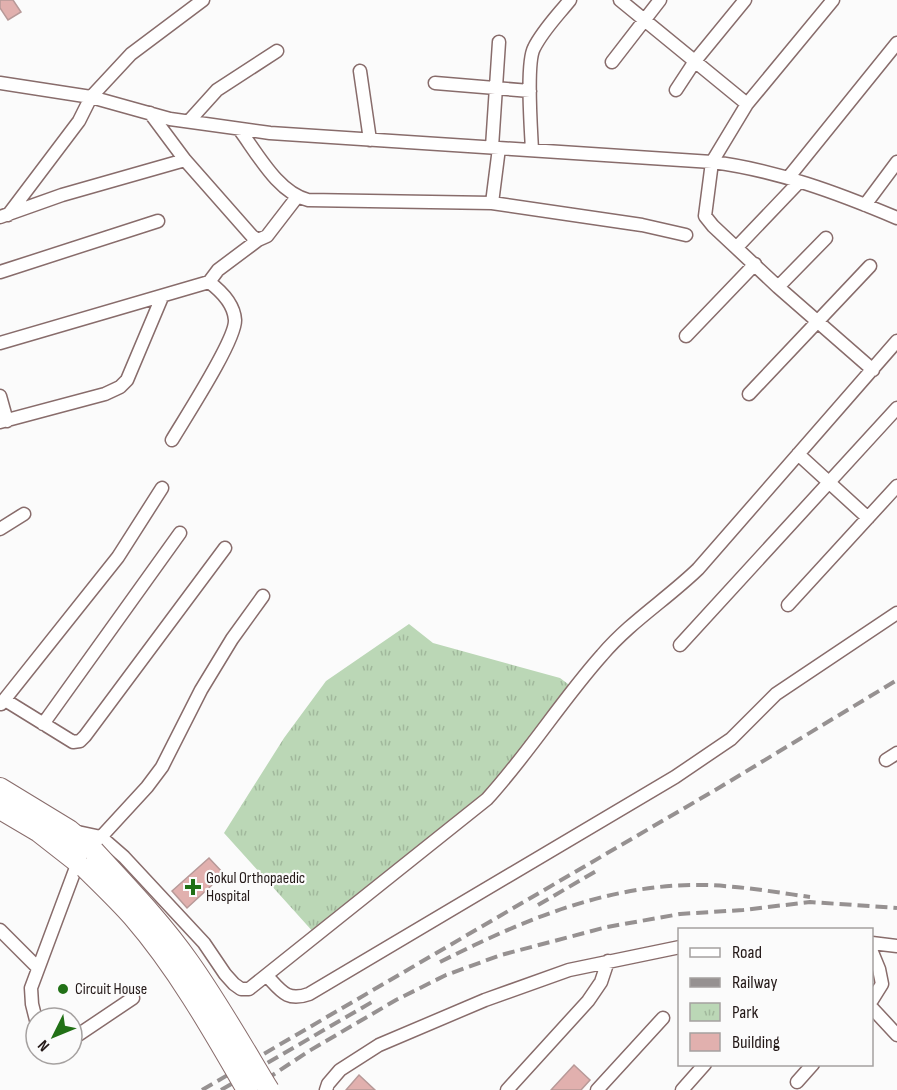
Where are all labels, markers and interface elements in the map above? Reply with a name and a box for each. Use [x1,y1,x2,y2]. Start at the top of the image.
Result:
place label: Gokul Orthopaedic Hospital [206,869,305,906]
marker: Gokul Orthopaedic Hospital [184,878,202,896]
legend [678,928,873,1066]
text: Road [732,942,762,963]
text: Railway [732,972,777,993]
place label: Circuit House [75,980,147,999]
marker: Circuit House [56,982,70,996]
text: Park [732,1002,758,1023]
north arrow [24,1006,84,1066]
text: Building [732,1032,780,1053]
text: N [34,1036,54,1055]

